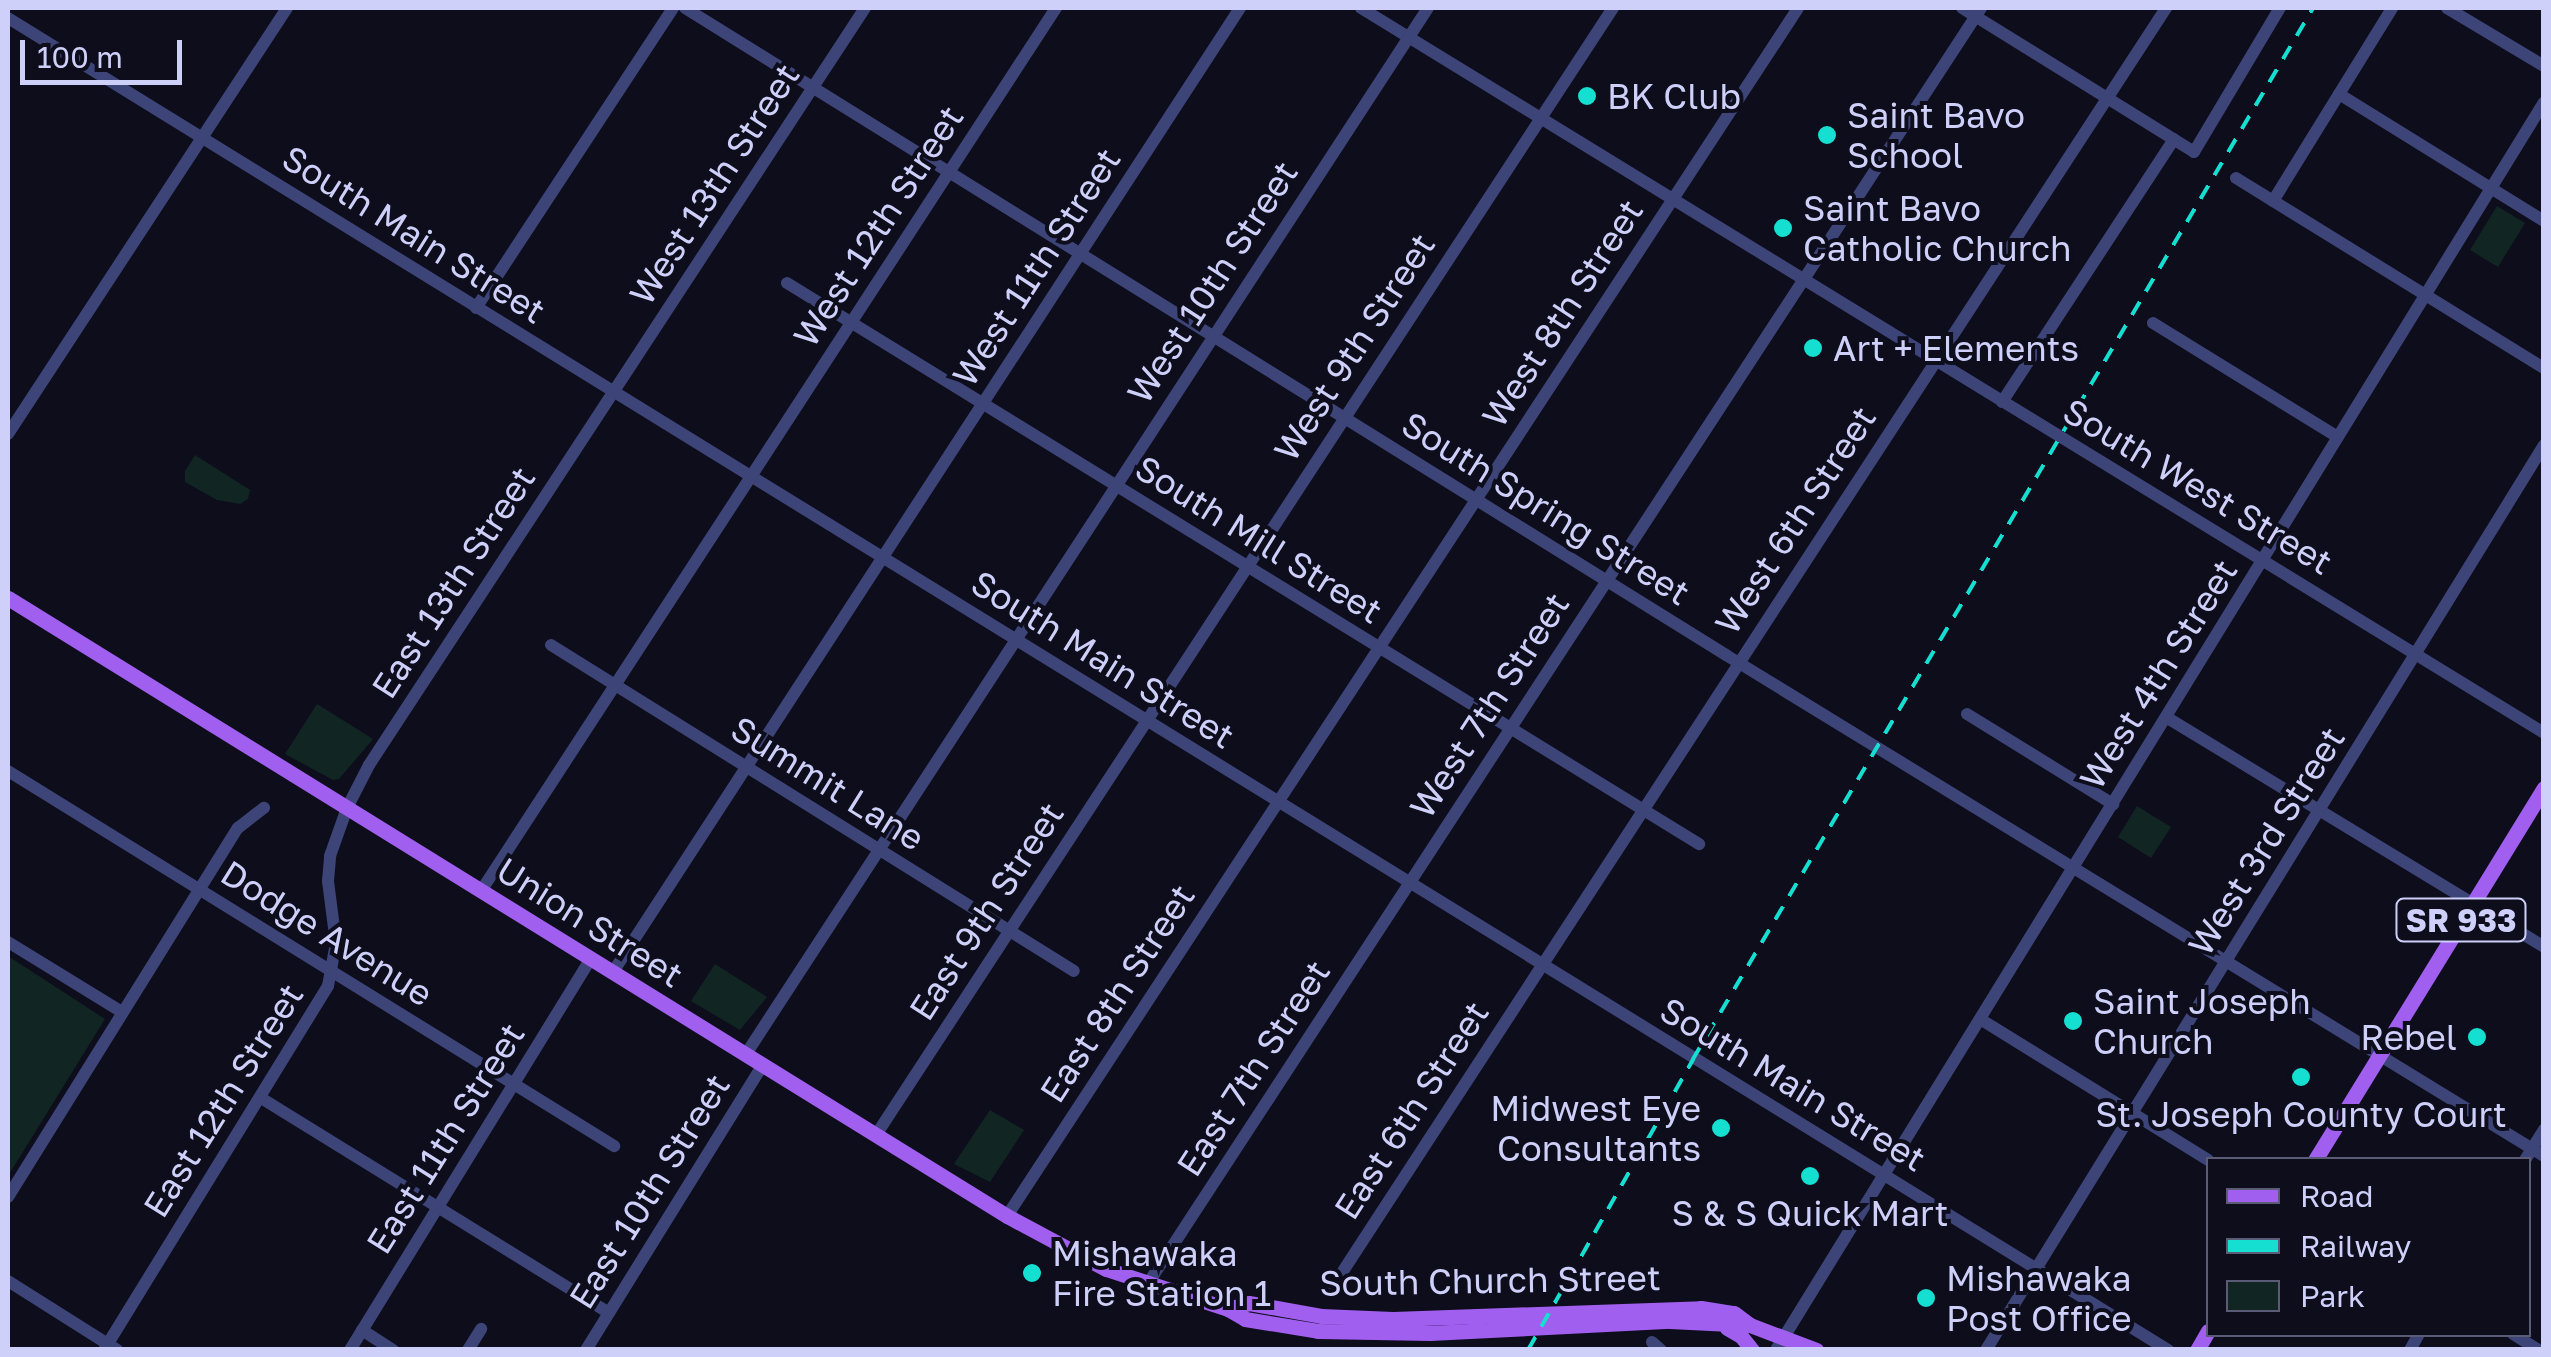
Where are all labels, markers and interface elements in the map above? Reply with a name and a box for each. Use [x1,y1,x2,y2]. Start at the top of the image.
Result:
scale bar [25,20,188,82]
text: 100 m [37,39,123,75]
street label: West 13th Street [620,56,808,312]
place label: BK Club [1607,75,1741,117]
marker: BK Club [1576,85,1598,107]
place label: Saint Bavo School [1847,94,2025,176]
street label: West 12th Street [784,98,972,354]
marker: Saint Bavo School [1816,124,1838,146]
street label: South Main Street [275,136,553,332]
street label: West 11th Street [943,140,1129,394]
street label: West 10th Street [1118,153,1306,411]
place label: Saint Bavo Catholic Church [1803,187,2072,269]
street label: West 8th Street [1473,191,1651,435]
marker: Saint Bavo Catholic Church [1772,217,1794,239]
street label: West 9th Street [1265,225,1443,469]
place label: Art + Elements [1833,327,2079,369]
marker: Art + Elements [1802,337,1824,359]
street label: South West Street [2056,389,2340,583]
street label: West 6th Street [1706,398,1884,642]
street label: South Spring Street [1394,402,1698,614]
street label: South Mill Street [1128,446,1390,632]
street label: East 13th Street [363,458,543,706]
street label: West 4th Street [2071,551,2245,797]
street label: South Main Street [964,561,1242,757]
street label: West 7th Street [1401,584,1577,826]
street label: Summit Lane [724,707,932,859]
street label: West 3rd Street [2179,719,2353,963]
street label: East 9th Street [900,794,1072,1028]
street label: Union Street [489,848,691,996]
street label: Dodge Avenue [214,851,440,1015]
street label: East 8th Street [1031,876,1203,1110]
road number: SR 933 [2394,893,2528,947]
street label: East 7th Street [1168,952,1338,1184]
street label: East 12th Street [134,976,312,1224]
place label: Saint Joseph Church [2093,980,2311,1062]
street label: South Main Street [1653,988,1933,1180]
street label: East 6th Street [1325,993,1497,1227]
marker: Saint Joseph Church [2062,1010,2084,1032]
street label: East 11th Street [357,1015,533,1261]
place label: Rebel [2360,1016,2457,1058]
marker: Rebel [2466,1026,2488,1048]
street label: East 10th Street [560,1066,738,1316]
marker: St. Joseph County Court [2290,1066,2312,1088]
place label: Midwest Eye Consultants [1490,1087,1701,1169]
place label: St. Joseph County Court [2095,1093,2507,1135]
marker: Midwest Eye Consultants [1710,1117,1732,1139]
legend [2206,1157,2531,1337]
marker: S & S Quick Mart [1799,1165,1821,1187]
text: Road [2300,1178,2374,1214]
place label: S & S Quick Mart [1672,1192,1948,1234]
text: Railway [2300,1228,2411,1264]
place label: Mishawaka Fire Station 1 [1052,1232,1271,1314]
street label: South Church Street [1319,1256,1661,1304]
place label: Mishawaka Post Office [1946,1257,2132,1339]
marker: Mishawaka Fire Station 1 [1021,1262,1043,1284]
text: Park [2300,1278,2365,1314]
marker: Mishawaka Post Office [1915,1287,1937,1309]

